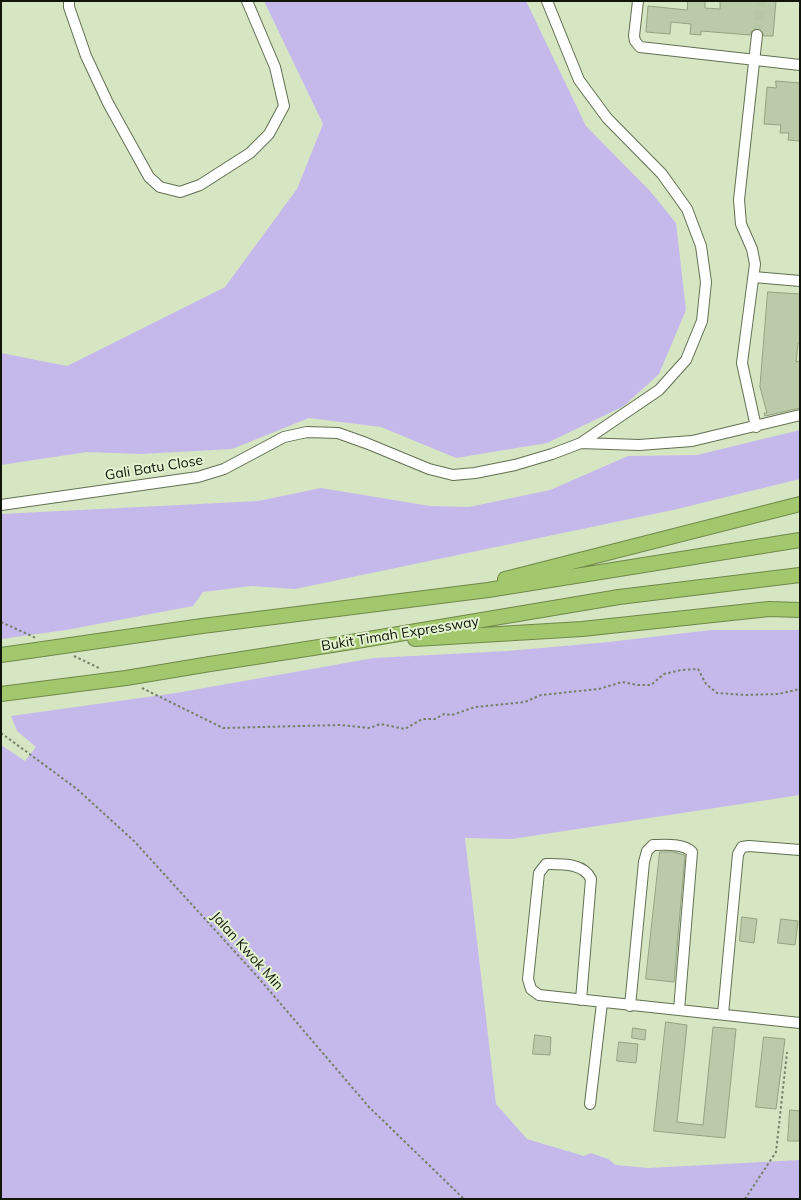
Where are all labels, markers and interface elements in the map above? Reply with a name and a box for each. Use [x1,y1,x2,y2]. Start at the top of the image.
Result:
street label: Gali Batu Close [104,452,204,484]
street label: Bukit Timah Expressway [320,613,480,655]
street label: Jalan Kwok Min [207,908,287,994]

